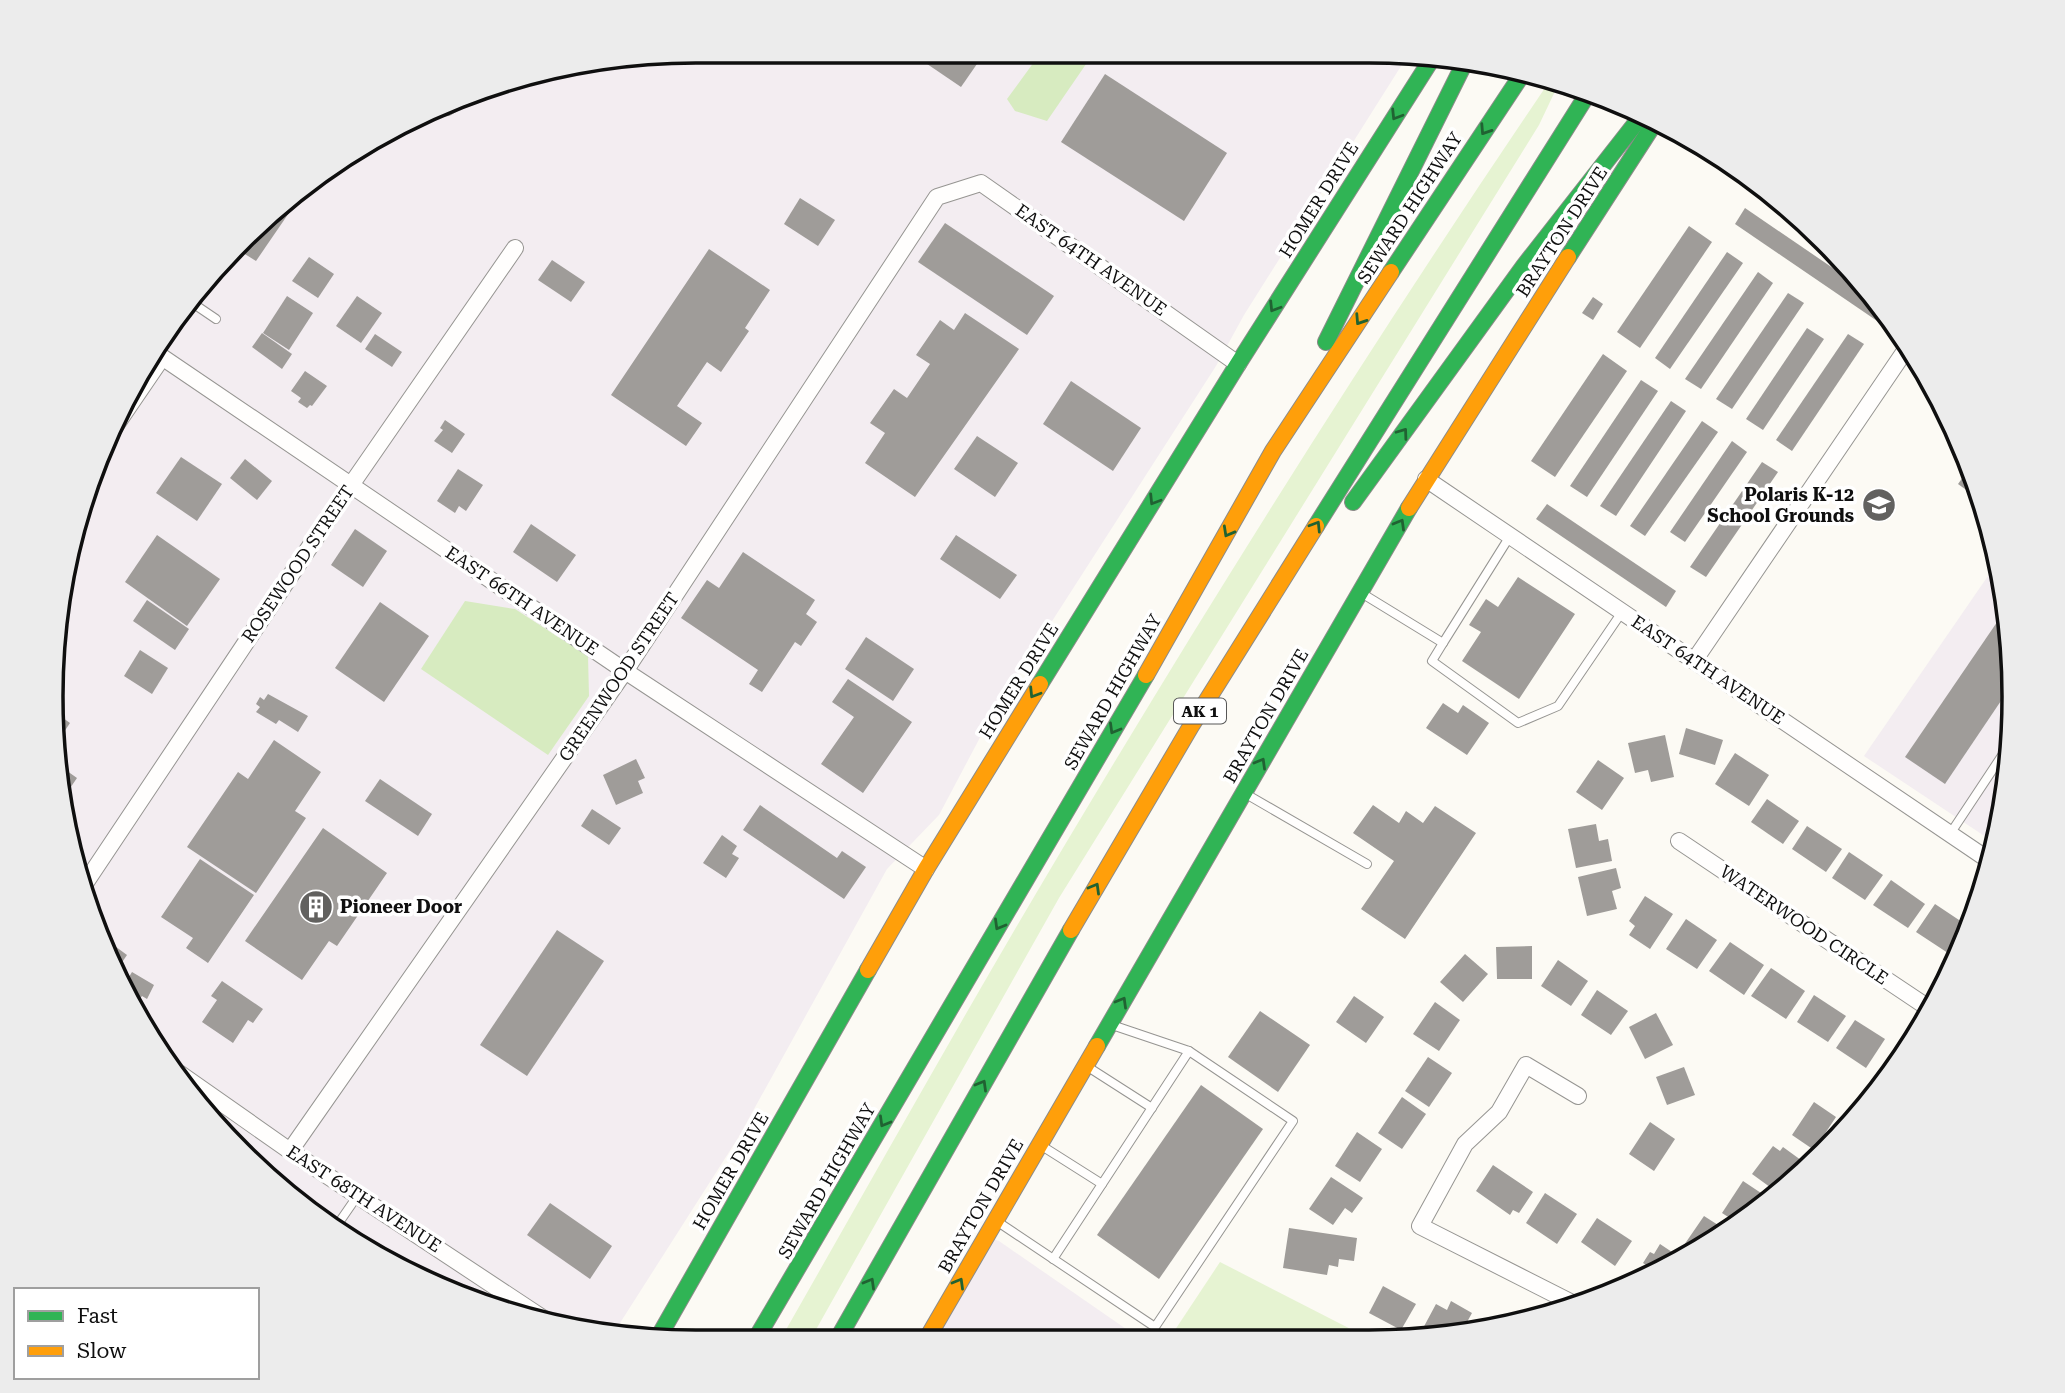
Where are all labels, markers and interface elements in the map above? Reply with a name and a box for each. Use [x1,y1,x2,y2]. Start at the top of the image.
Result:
one-way arrow [1391,107,1404,120]
one-way arrow [1481,122,1494,135]
street label: SEWARD HIGHWAY [1353,128,1467,287]
street label: HOMER DRIVE [1275,138,1363,261]
street label: BRAYTON DRIVE [1512,163,1612,301]
street label: EAST 64TH AVENUE [1012,199,1171,320]
one-way arrow [1269,299,1282,312]
one-way arrow [1355,312,1368,325]
one-way arrow [1395,428,1408,440]
street label: ROSEWOOD STREET [237,481,358,646]
place label: Polaris K-12 School Grounds [1707,484,1854,526]
school or university icon: Polaris K-12 School Grounds [1860,486,1898,524]
one-way arrow [1149,492,1162,505]
one-way arrow [1392,518,1405,531]
one-way arrow [1308,521,1321,534]
one-way arrow [1223,525,1236,537]
street label: EAST 66TH AVENUE [442,542,603,660]
street label: GREENWOOD STREET [554,588,683,765]
street label: SEWARD HIGHWAY [1059,610,1166,773]
street label: EAST 64TH AVENUE [1628,611,1789,729]
street label: HOMER DRIVE [975,619,1063,742]
street label: BRAYTON DRIVE [1219,645,1312,786]
one-way arrow [1029,686,1042,699]
road number: AK 1 [1174,698,1226,724]
one-way arrow [1110,722,1123,735]
one-way arrow [1253,757,1266,770]
street label: WATERWOOD CIRCLE [1716,860,1892,989]
one-way arrow [1087,882,1100,895]
building icon: Pioneer Door [297,888,335,926]
place label: Pioneer Door [340,896,462,917]
one-way arrow [994,918,1007,931]
one-way arrow [1114,996,1127,1009]
one-way arrow [974,1080,987,1093]
street label: SEWARD HIGHWAY [773,1099,880,1262]
street label: HOMER DRIVE [688,1108,773,1233]
one-way arrow [879,1114,892,1127]
street label: BRAYTON DRIVE [934,1135,1027,1276]
street label: EAST 68TH AVENUE [283,1141,445,1256]
one-way arrow [862,1278,875,1290]
one-way arrow [951,1278,964,1291]
legend [14,1288,259,1379]
text: Fast [77,1304,118,1328]
text: Slow [77,1339,127,1363]

